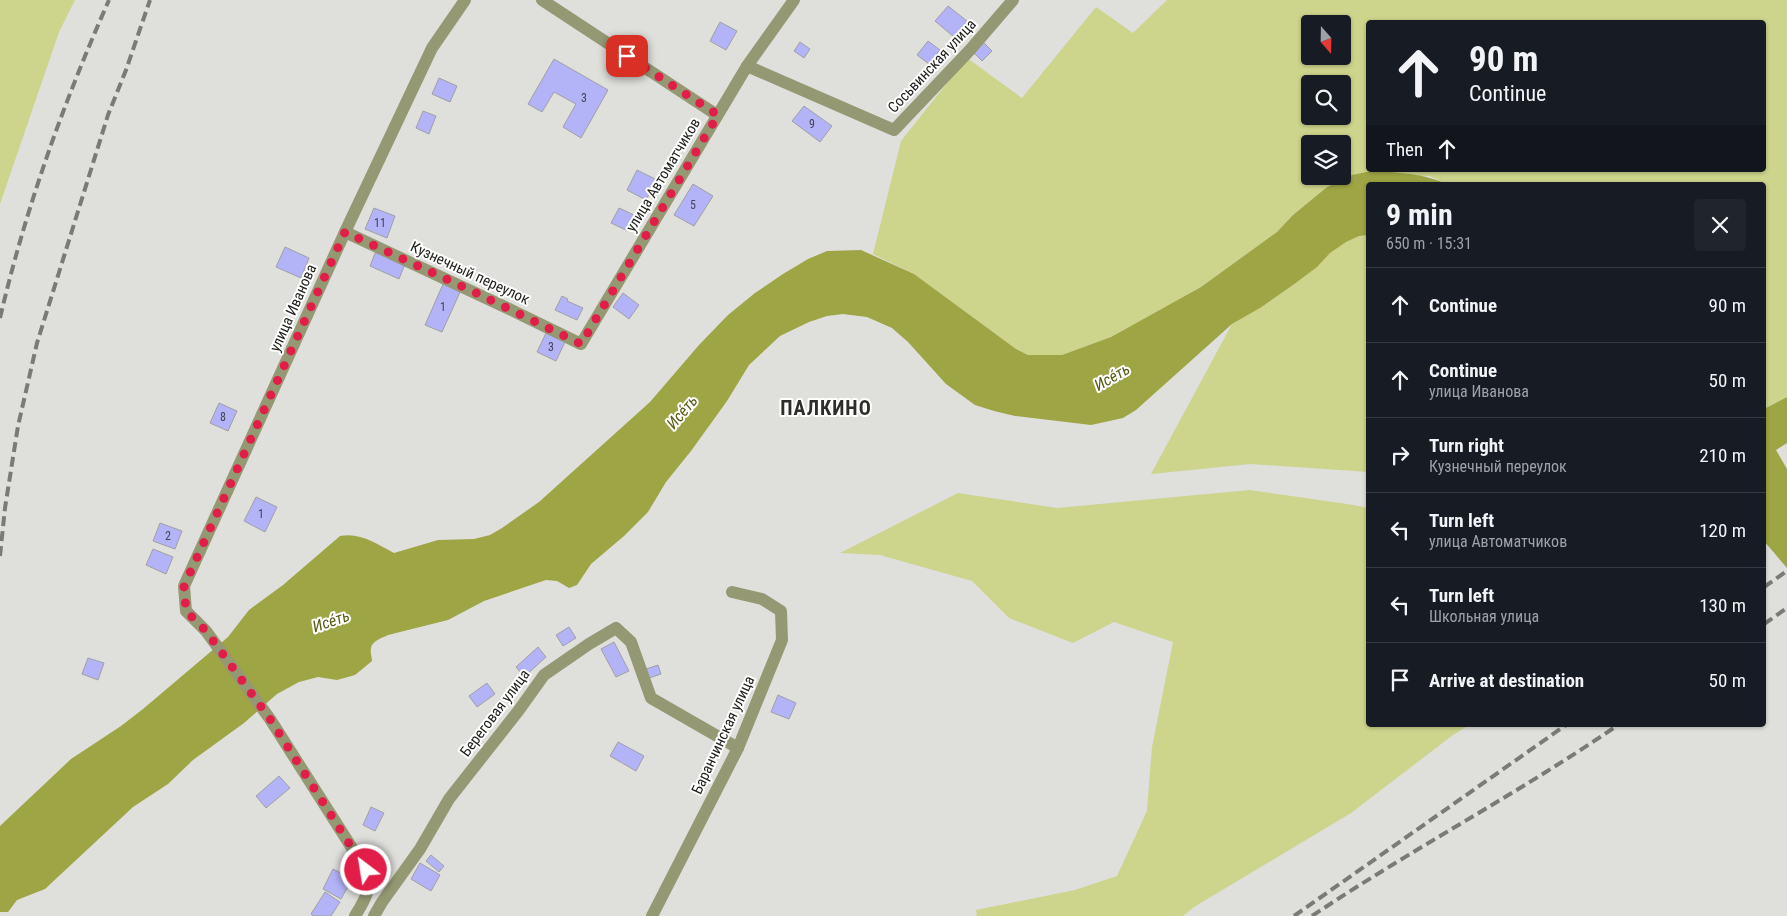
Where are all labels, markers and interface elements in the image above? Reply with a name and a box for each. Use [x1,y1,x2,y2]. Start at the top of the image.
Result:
north arrow [1301,15,1351,65]
map controls [1301,15,1351,185]
street label: Сосьвинская улица [884,16,980,116]
pin [606,35,648,77]
text: 90 m [1469,39,1538,80]
icon: ahead [1386,40,1451,105]
icon: arrive [613,42,641,70]
button: search [1301,75,1351,125]
text: Continue [1469,81,1546,106]
house number: 3 [581,91,587,105]
street label: улица Автоматчиков [622,115,704,235]
house number: 9 [809,117,815,131]
button: layers [1301,135,1351,185]
icon: ahead [1433,135,1461,163]
text: Then [1386,138,1423,161]
text: 9 min [1386,197,1453,232]
house number: 5 [690,198,696,212]
button: close [1694,199,1746,251]
house number: 11 [374,216,386,230]
text: 650 m · 15:31 [1386,234,1472,253]
street label: Кузнечный переулок [408,238,532,308]
street label: улица Иванова [266,262,320,354]
icon: ahead [1386,291,1414,319]
text: Continue [1429,294,1497,317]
text: 90 m [1709,294,1746,317]
house number: 1 [440,300,446,314]
house number: 3 [548,340,554,354]
water label: Исе́ть [1091,359,1133,395]
text: Continue [1429,359,1497,382]
icon: ahead [1386,366,1414,394]
text: 50 m [1709,369,1746,392]
text: улица Иванова [1429,382,1529,401]
water label: Исе́ть [663,391,701,433]
district label: ПАЛКИНО [780,396,872,420]
house number: 8 [220,410,226,424]
text: Turn right [1429,434,1504,457]
icon: right [1386,441,1414,469]
text: 210 m [1699,444,1746,467]
text: Кузнечный переулок [1429,457,1567,476]
house number: 1 [258,507,264,521]
text: Turn left [1429,509,1494,532]
icon: left [1386,516,1414,544]
text: 120 m [1699,519,1746,542]
house number: 2 [165,529,171,543]
text: улица Автоматчиков [1429,532,1567,551]
text: Turn left [1429,584,1494,607]
icon: left [1386,591,1414,619]
text: 130 m [1699,594,1746,617]
water label: Исе́ть [310,606,352,636]
text: Школьная улица [1429,607,1539,626]
street label: Береговая улица [456,666,534,760]
icon: arrive [1386,666,1414,694]
text: Arrive at destination [1429,669,1584,692]
text: 50 m [1709,669,1746,692]
street label: Баранчинская улица [688,673,758,797]
position arrow [339,843,391,895]

